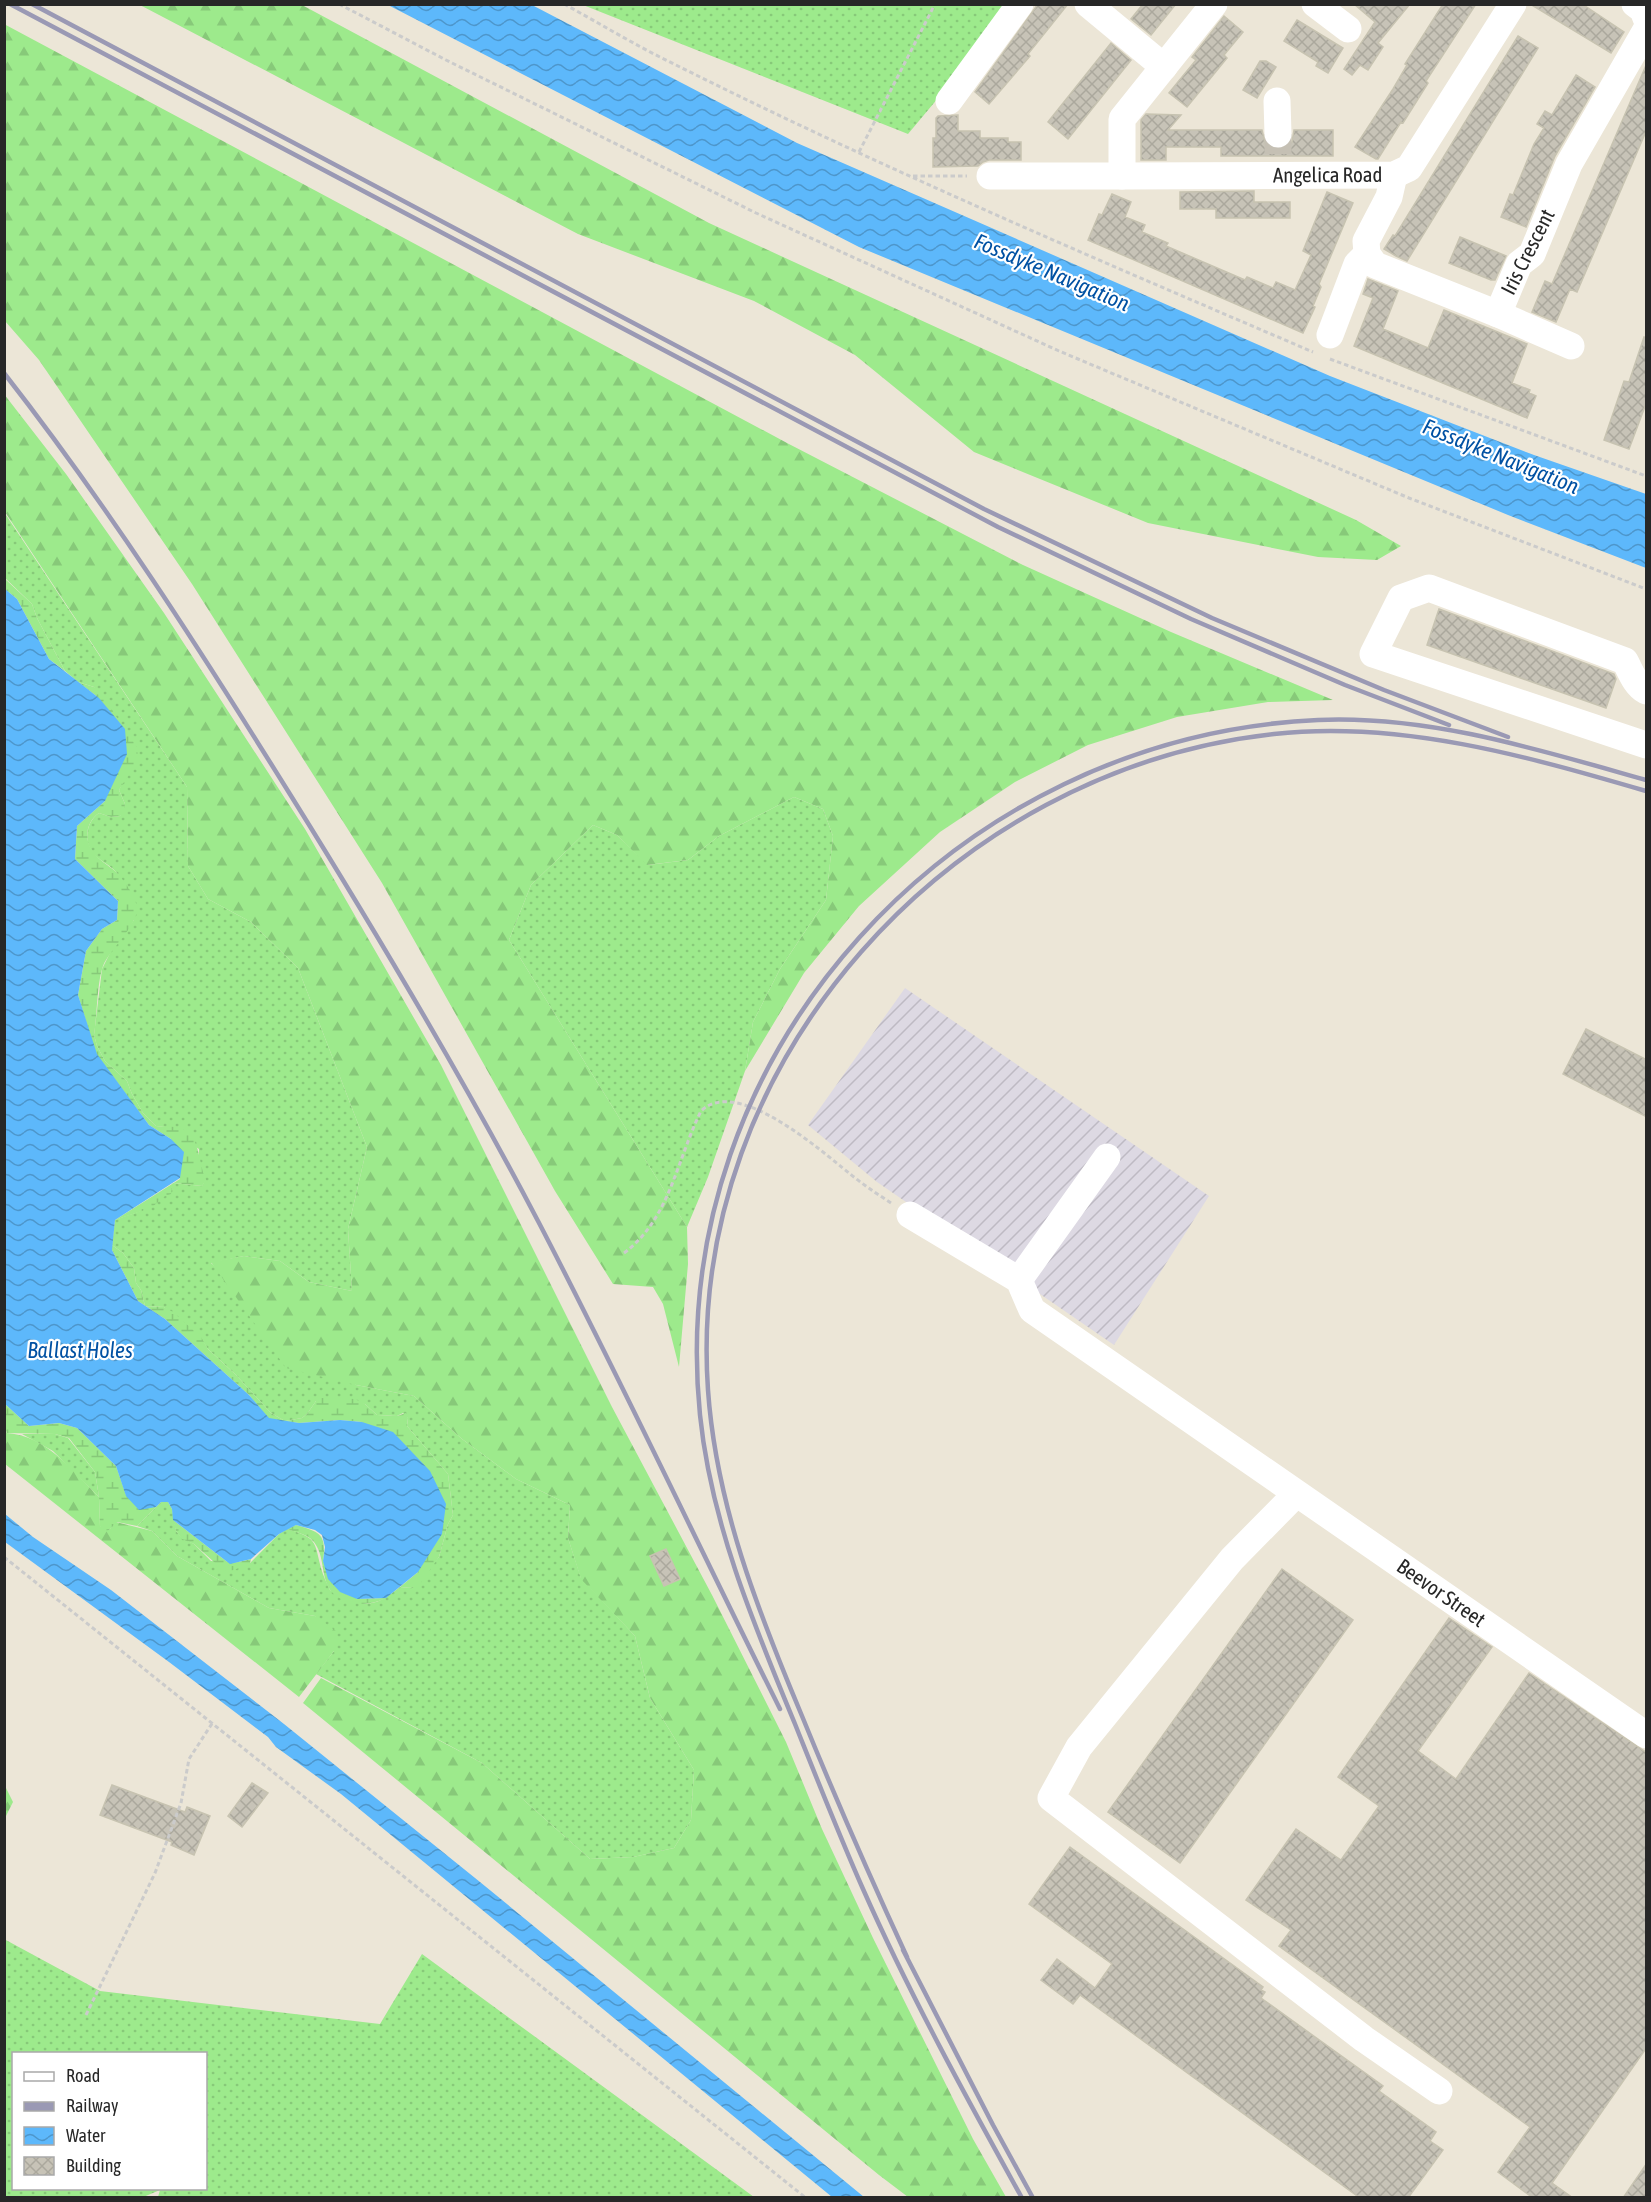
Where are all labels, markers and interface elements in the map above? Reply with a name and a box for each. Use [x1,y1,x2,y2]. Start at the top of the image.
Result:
street label: Angelica Road [1273,162,1383,186]
street label: Iris Crescent [1495,205,1559,298]
water label: Fossdyke Navigation [971,228,1134,317]
water label: Fossdyke Navigation [1419,413,1583,499]
water label: Ballast Holes [27,1337,133,1363]
street label: Beevor Street [1393,1553,1490,1631]
legend [12,2052,207,2190]
text: Road [66,2065,100,2086]
text: Railway [66,2095,118,2116]
text: Water [66,2125,106,2146]
text: Building [66,2155,121,2176]

